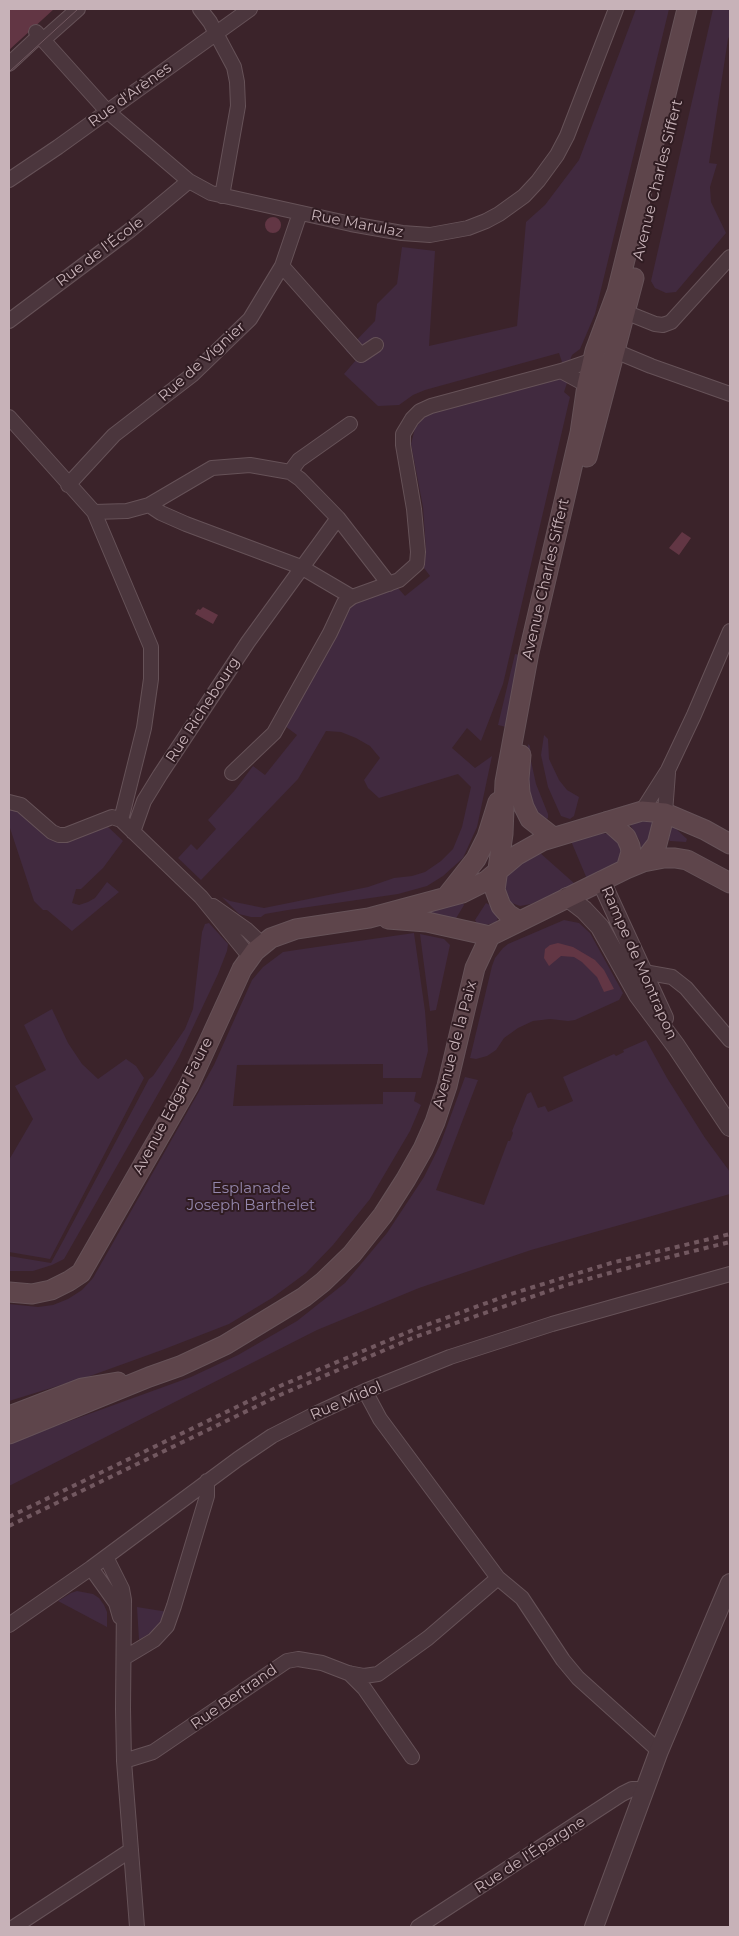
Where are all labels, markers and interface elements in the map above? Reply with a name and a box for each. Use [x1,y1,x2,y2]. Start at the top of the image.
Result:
street label: Rue d'Arènes [85,59,175,131]
street label: Avenue Charles Siffert [629,98,687,262]
street label: Rue Marulaz [309,206,405,242]
street label: Rue de l'École [53,213,147,291]
street label: Rue de Vignier [155,318,249,406]
street label: Avenue Charles Siffert [519,497,573,661]
street label: Rue Richebourg [162,654,244,766]
street label: Rampe de Montrapon [597,884,681,1042]
street label: Avenue de la Paix [429,979,481,1111]
street label: Avenue Edgar Faure [129,1034,217,1178]
park label: Esplanade Joseph Barthelet [187,1180,315,1215]
street label: Rue Midol [308,1378,384,1424]
street label: Rue Bertrand [187,1661,281,1733]
street label: Rue de l'Épargne [471,1812,589,1898]

